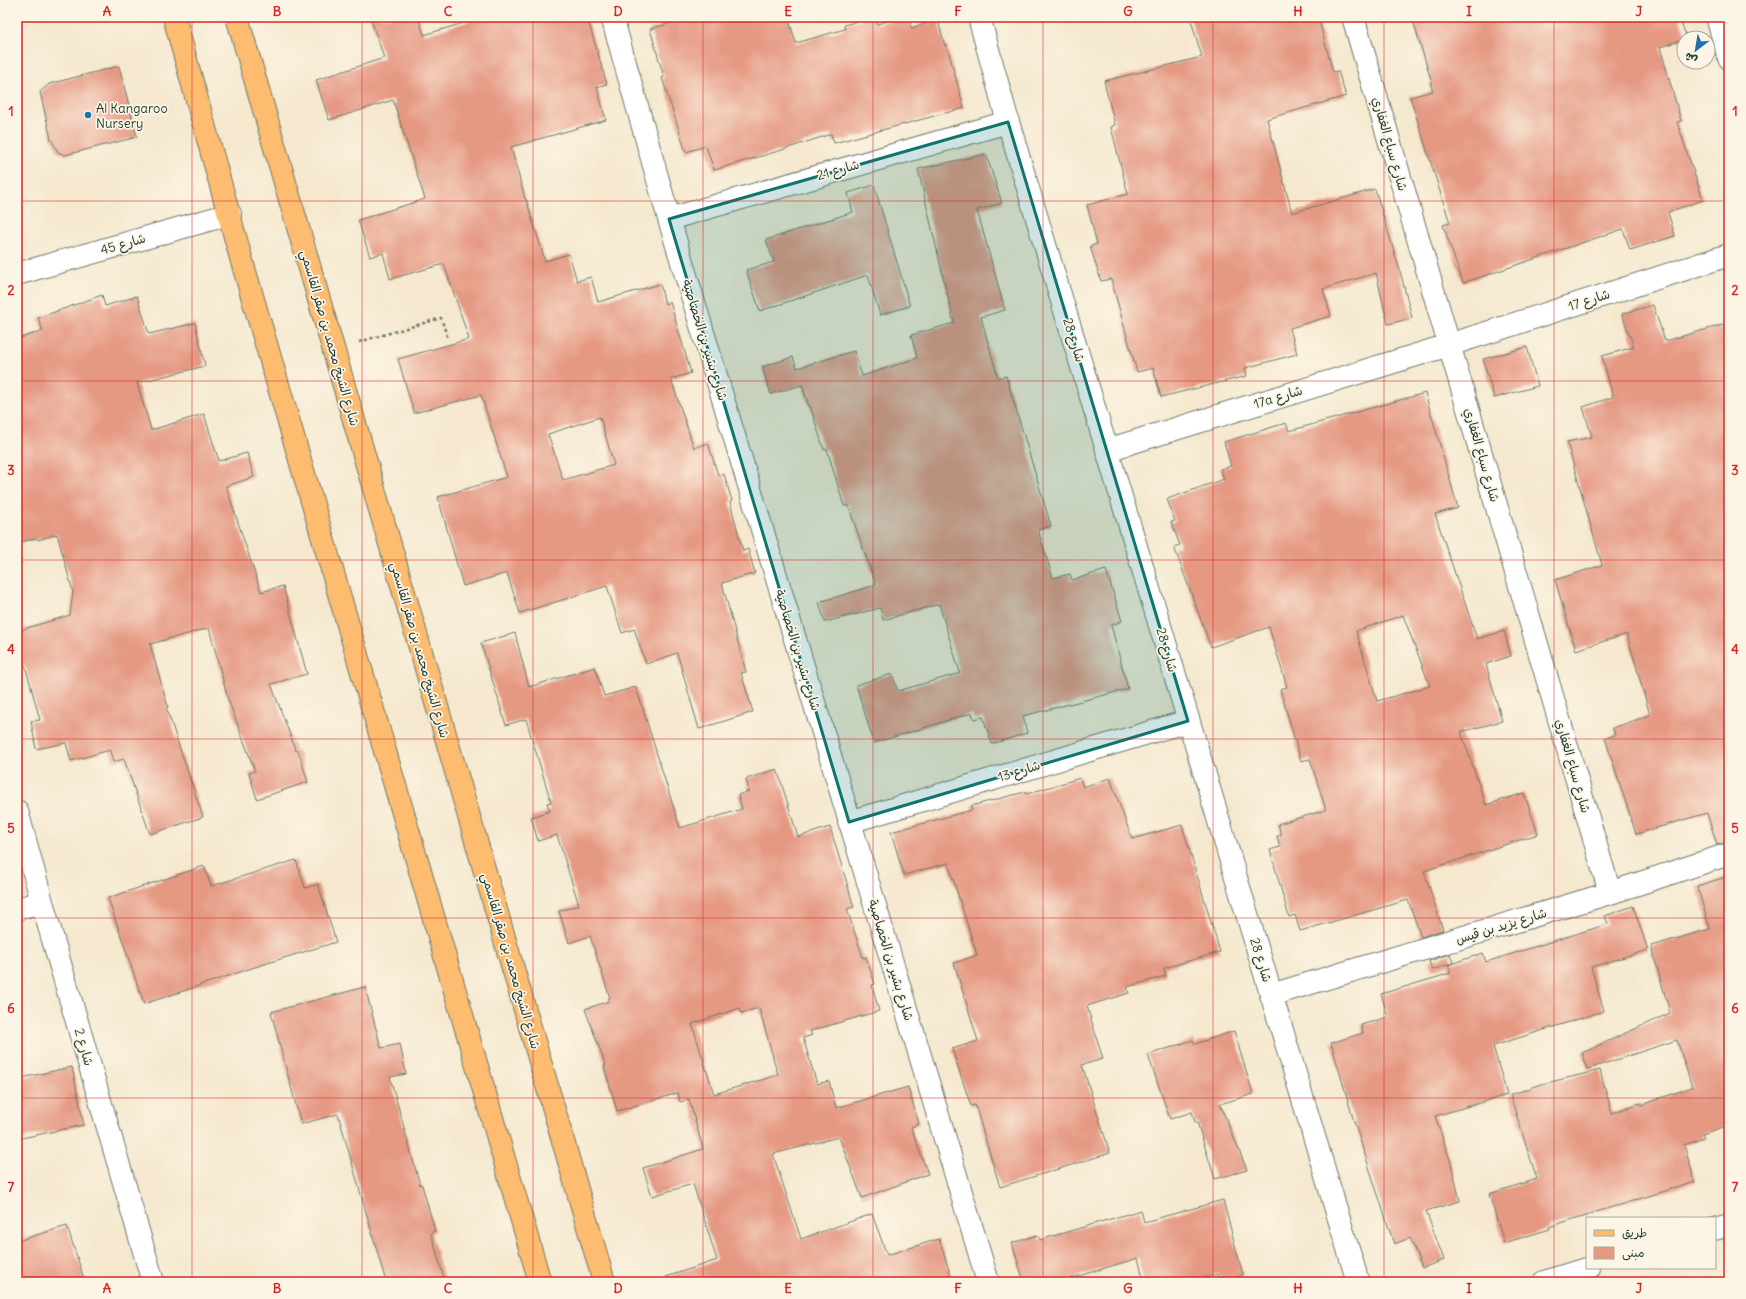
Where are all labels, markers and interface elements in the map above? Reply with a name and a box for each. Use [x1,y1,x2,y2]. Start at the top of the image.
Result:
text: A [103,3,112,20]
text: B [273,3,282,20]
text: C [444,3,453,20]
text: D [613,3,623,20]
text: E [784,3,792,20]
text: F [954,3,962,20]
text: G [1123,3,1133,20]
text: H [1293,3,1303,20]
text: I [1466,3,1472,20]
text: J [1636,3,1643,20]
north arrow [1676,30,1716,70]
text: ش [1682,49,1700,68]
street label: شارع سباع الغفاري [1367,95,1412,193]
place label: Al Kangaroo Nursery [96,100,168,132]
text: 1 [8,103,14,120]
text: 1 [1732,103,1738,120]
marker: Al Kangaroo Nursery [83,110,93,120]
street label: شارع 21 [815,156,862,185]
street label: شارع 45 [98,229,148,260]
street label: شارع الشيخ محمد بن صقر القاسمي [294,248,363,429]
street label: شارع بشير بن الخصاصية [677,277,732,403]
text: 2 [7,282,15,299]
text: 2 [1731,282,1739,299]
street label: شارع 17 [1566,285,1612,316]
street label: شارع 28 [1058,316,1089,365]
street label: 17a شارع [1252,382,1305,413]
street label: شارع سباع الغفاري [1459,406,1504,504]
text: 3 [7,462,15,479]
text: 3 [1731,462,1739,479]
street label: شارع الشيخ محمد بن صقر القاسمي [384,560,453,741]
street label: شارع بشير بن الخصاصية [770,587,825,713]
street label: شارع 28 [1152,626,1181,675]
text: 4 [7,641,15,658]
text: 4 [1731,641,1739,658]
street label: شارع سباع الغفاري [1550,717,1595,815]
street label: شارع 13 [996,756,1043,786]
text: 5 [7,820,15,837]
text: 5 [1731,820,1739,837]
street label: شارع الشيخ محمد بن صقر القاسمي [475,871,544,1052]
street label: شارع بشير بن الخصاصية [863,897,918,1023]
street label: شارع يزيد بن قيس [1453,904,1549,949]
street label: شارع 28 [1245,936,1276,985]
text: 6 [7,1000,15,1017]
text: 6 [1731,1000,1739,1017]
street label: شارع 2 [70,1026,97,1068]
text: 7 [8,1179,15,1196]
text: 7 [1732,1179,1739,1196]
legend [1586,1217,1716,1269]
text: طريق [1622,1225,1647,1240]
text: مبنى [1622,1245,1645,1261]
text: A [103,1280,112,1297]
text: B [273,1280,282,1297]
text: C [444,1280,453,1297]
text: D [613,1280,623,1297]
text: E [784,1280,792,1297]
text: F [954,1280,962,1297]
text: G [1123,1280,1133,1297]
text: H [1293,1280,1303,1297]
text: I [1466,1280,1472,1297]
text: J [1636,1280,1643,1297]

